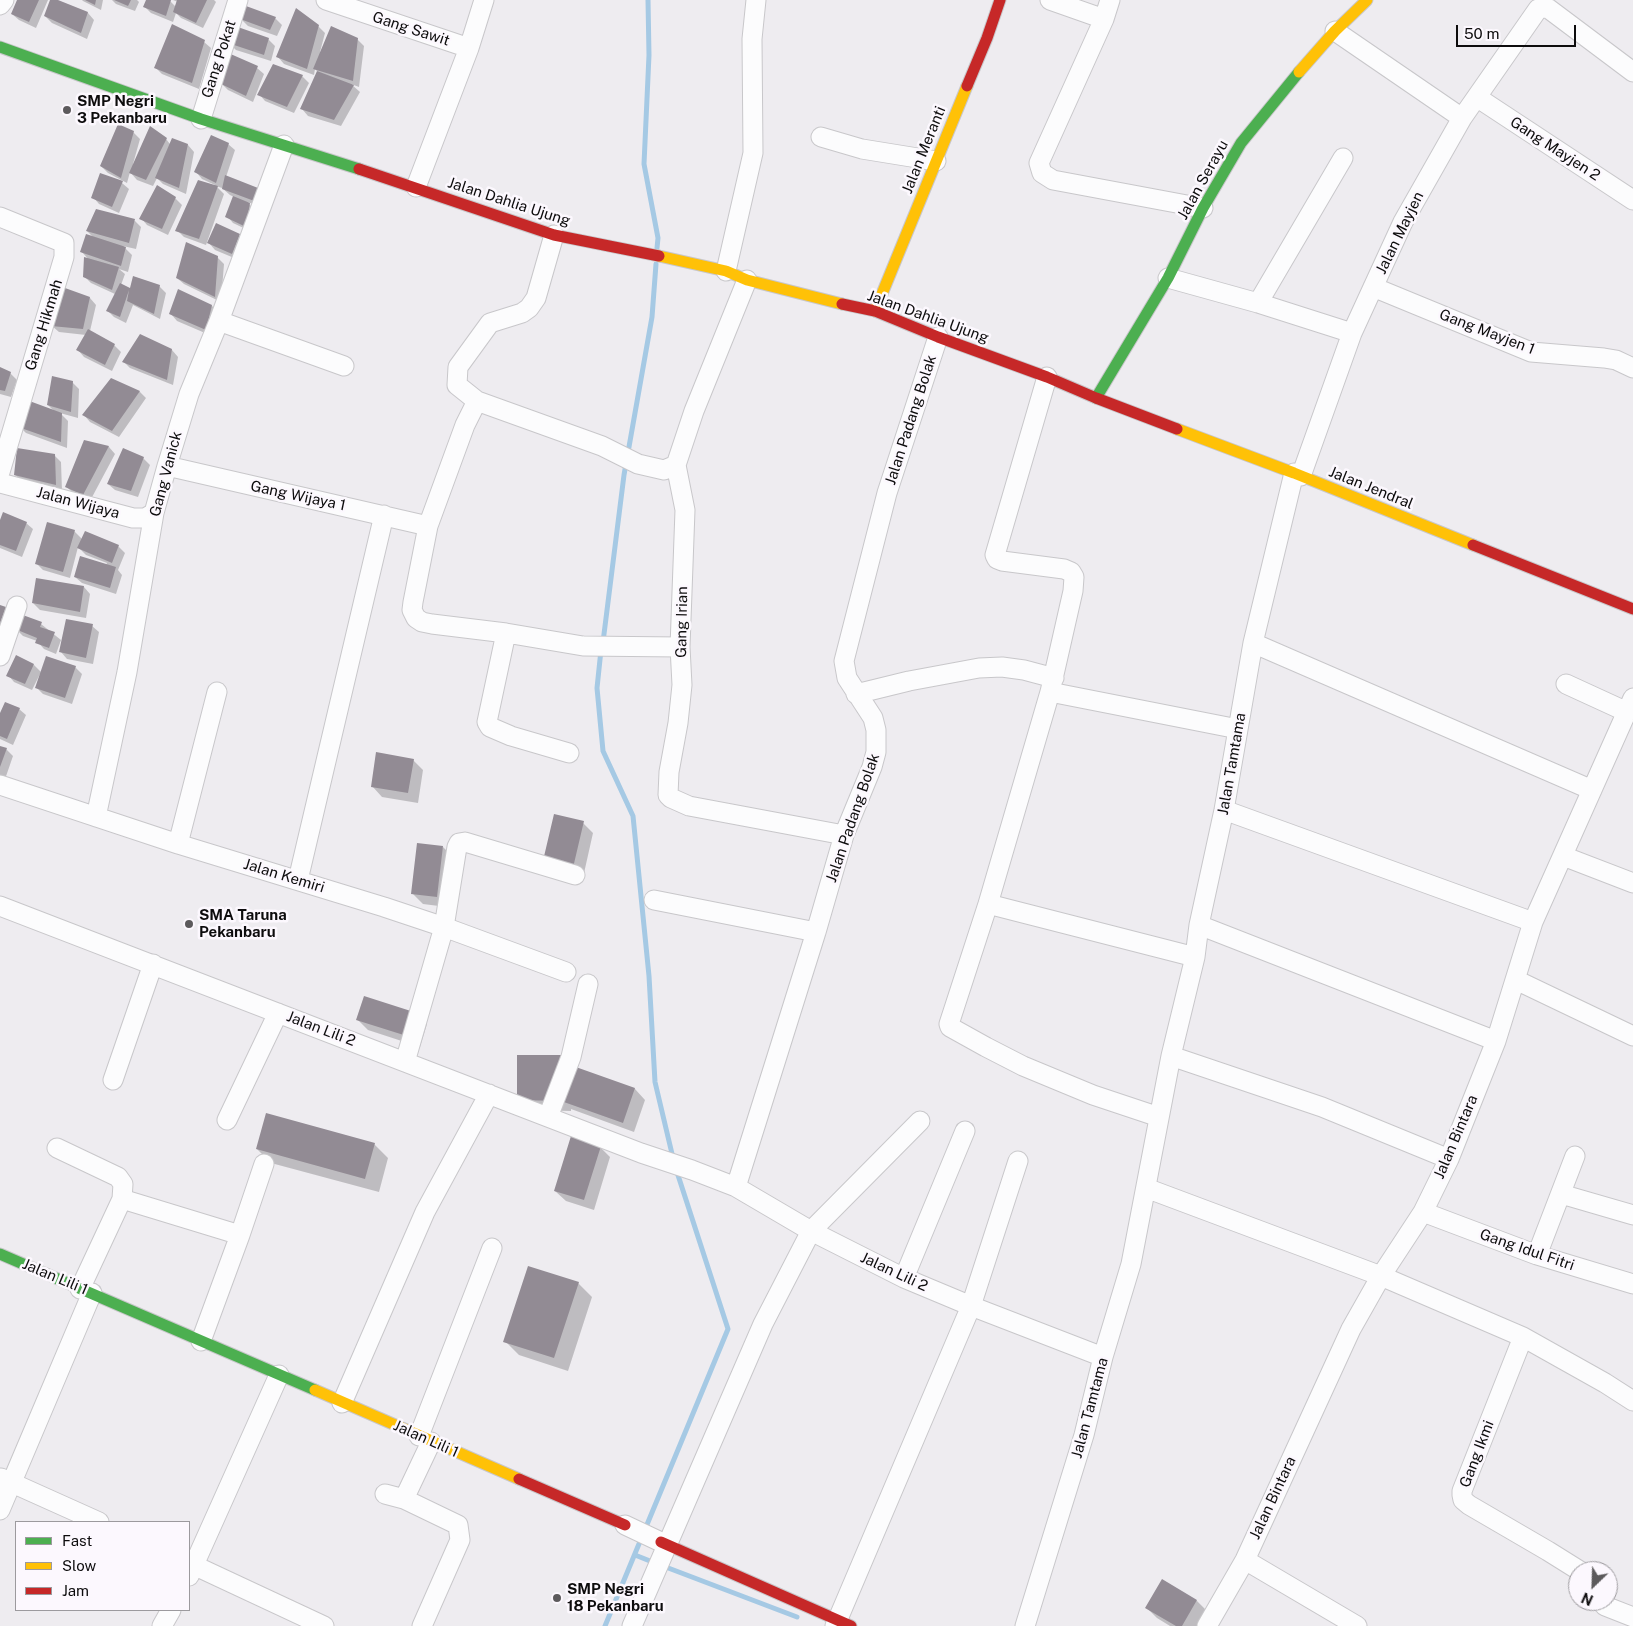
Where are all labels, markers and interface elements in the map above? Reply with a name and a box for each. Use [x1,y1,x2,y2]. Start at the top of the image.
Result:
street label: Gang Sawit [370,8,452,50]
scale bar [1458,15,1578,47]
street label: Gang Pokat [198,18,240,100]
text: 50 m [1464,25,1499,42]
place label: SMP Negri 3 Pekanbaru [77,92,167,127]
marker: SMP Negri 3 Pekanbaru [61,104,73,116]
street label: Jalan Meranti [898,104,950,196]
street label: Gang Mayjen 2 [1507,113,1603,185]
street label: Jalan Serayu [1174,137,1232,223]
street label: Jalan Dahlia Ujung [445,174,573,230]
street label: Jalan Mayjen [1372,189,1428,277]
street label: Gang Hikmah [22,277,66,373]
street label: Jalan Dahlia Ujung [865,287,991,347]
street label: Gang Mayjen 1 [1437,305,1537,359]
street label: Jalan Padang Bolak [881,353,941,487]
street label: Gang Vanick [146,429,186,519]
street label: Jalan Jendral [1326,463,1416,513]
street label: Gang Wijaya 1 [249,477,347,515]
street label: Jalan Wijaya [34,483,122,523]
street label: Gang Irian [672,586,692,658]
street label: Jalan Tamtama [1214,711,1250,817]
street label: Jalan Padang Bolak [822,751,884,885]
street label: Jalan Kemiri [241,855,327,897]
place label: SMA Taruna Pekanbaru [199,906,287,941]
marker: SMA Taruna Pekanbaru [183,918,195,930]
street label: Jalan Lili 2 [284,1008,358,1050]
street label: Jalan Bintara [1430,1092,1482,1182]
street label: Gang Idul Fitri [1477,1225,1577,1275]
street label: Jalan Lili 2 [857,1249,931,1295]
street label: Jalan Lili 1 [19,1255,91,1299]
street label: Jalan Tamtama [1068,1356,1112,1460]
street label: Jalan Lili 1 [391,1417,461,1461]
street label: Gang Ikmi [1456,1418,1498,1490]
street label: Jalan Bintara [1246,1454,1300,1542]
legend [15,1521,190,1611]
text: Fast [62,1532,92,1549]
text: Slow [62,1557,96,1574]
north arrow [1568,1561,1618,1611]
place label: SMP Negri 18 Pekanbaru [567,1580,664,1615]
text: Jam [62,1582,89,1599]
text: N [1579,1589,1596,1608]
marker: SMP Negri 18 Pekanbaru [551,1592,563,1604]

